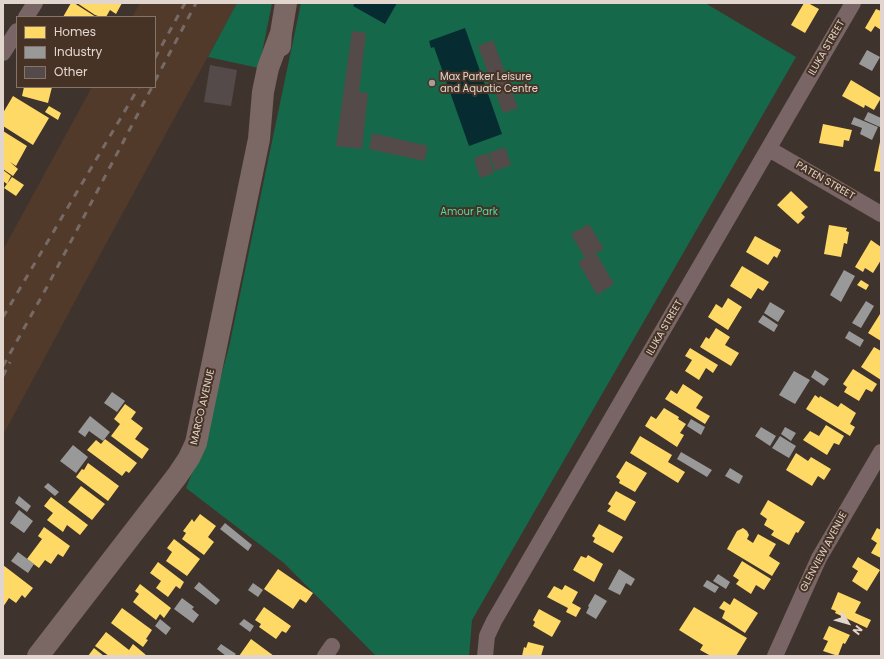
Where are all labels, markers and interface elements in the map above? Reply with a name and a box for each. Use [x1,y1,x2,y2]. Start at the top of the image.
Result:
legend [16,16,156,88]
street label: ILUKA STREET [806,18,848,78]
text: Homes [54,23,96,40]
text: Industry [54,43,102,60]
text: Other [54,63,87,80]
place label: Max Parker Leisure and Aquatic Centre [440,71,538,94]
marker: Max Parker Leisure and Aquatic Centre [427,78,437,88]
street label: PATEN STREET [794,159,856,203]
park label: Amour Park [440,206,498,218]
street label: ILUKA STREET [644,298,686,358]
street label: MARCO AVENUE [188,368,218,446]
street label: GLENVIEW AVENUE [798,510,850,594]
north arrow [828,603,868,643]
text: N [849,622,866,638]

